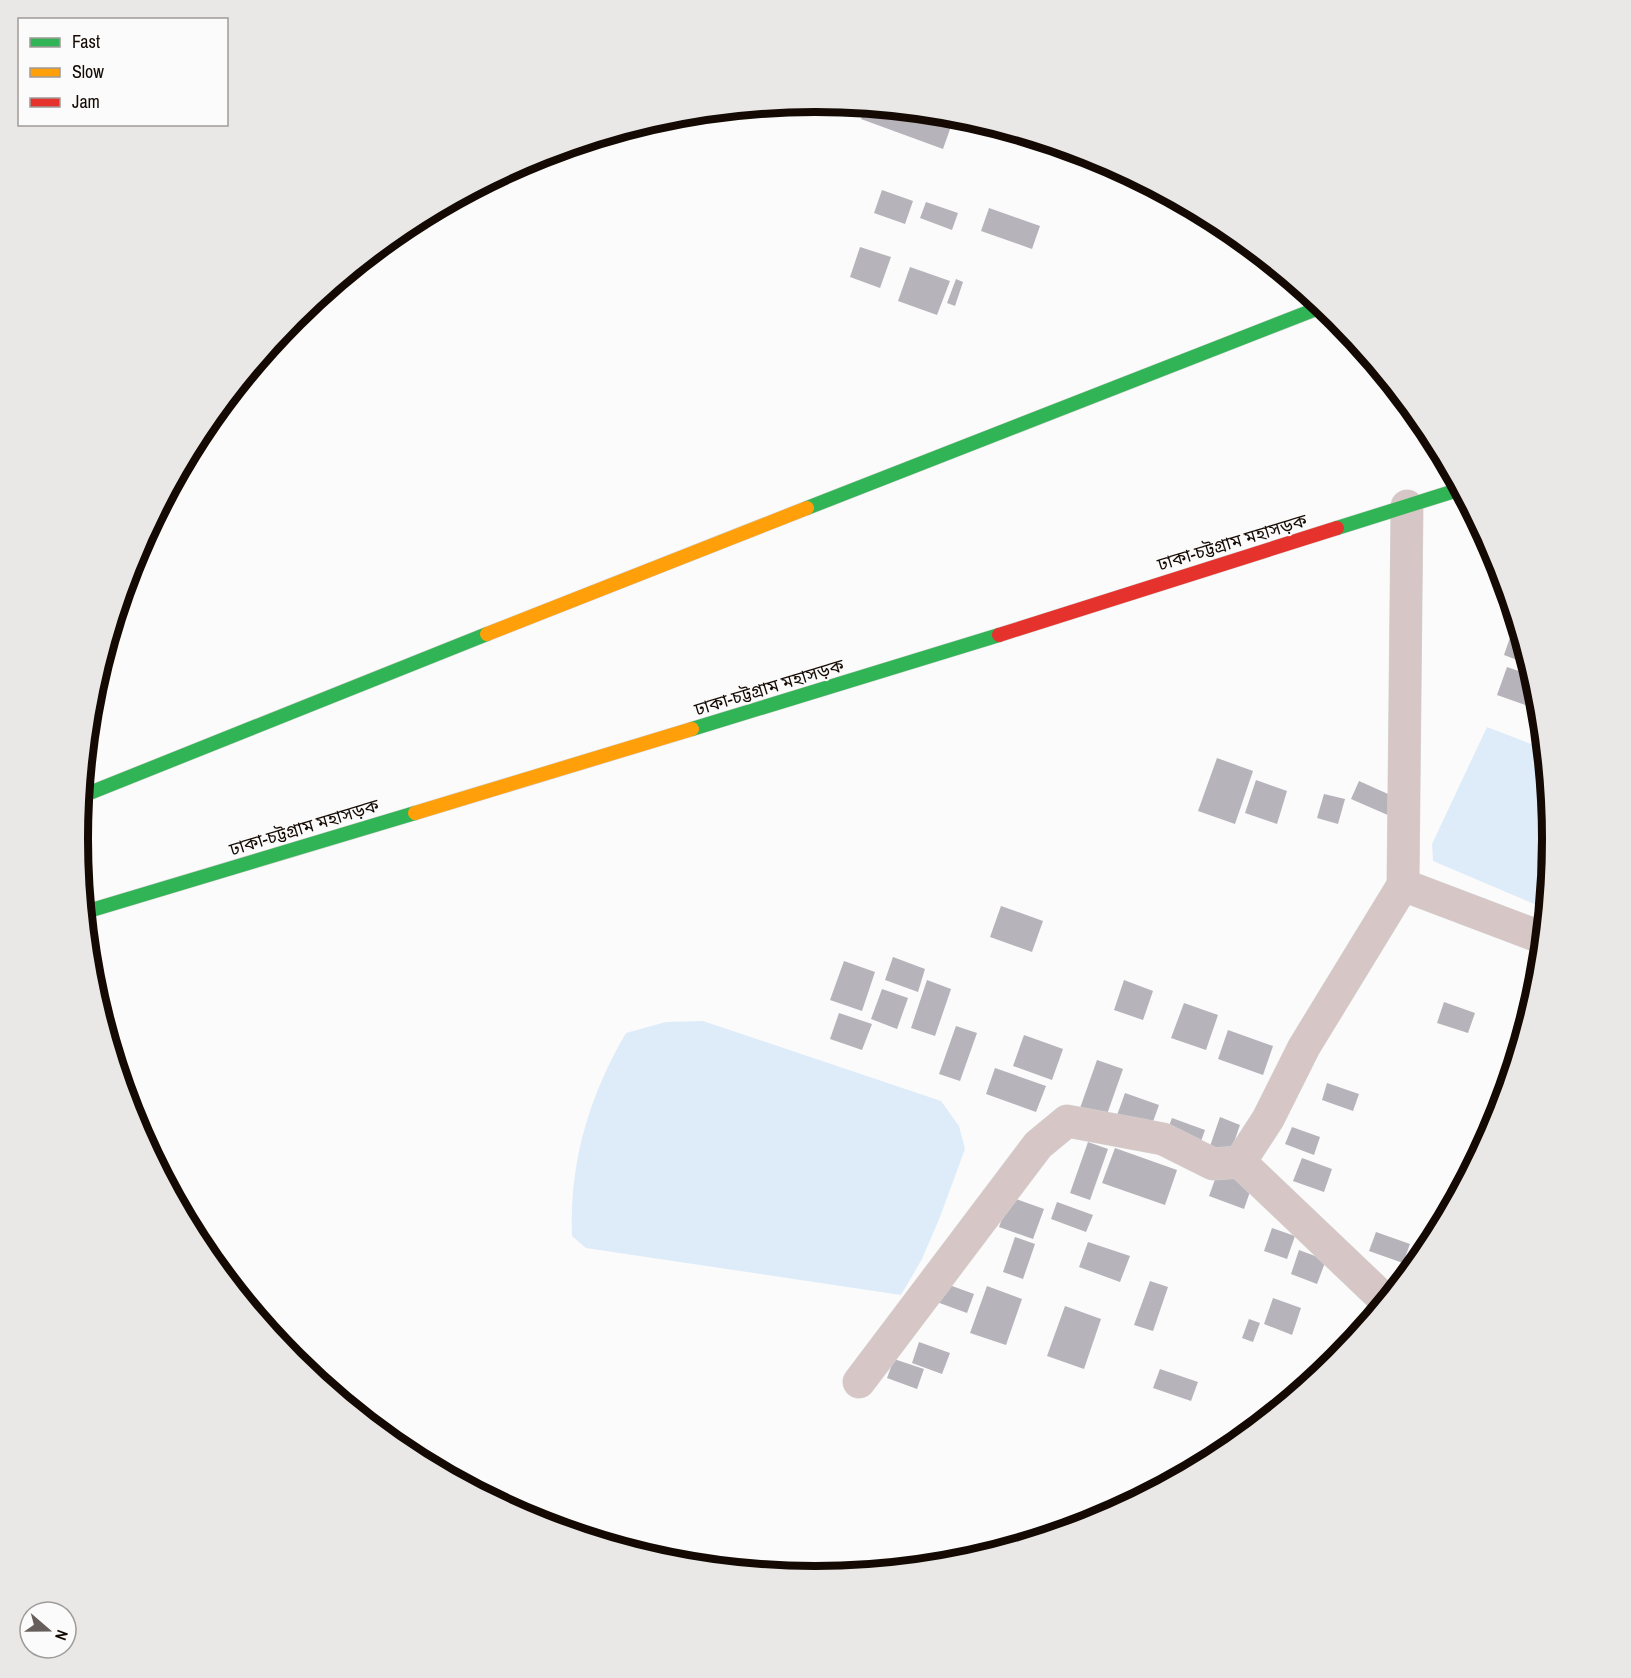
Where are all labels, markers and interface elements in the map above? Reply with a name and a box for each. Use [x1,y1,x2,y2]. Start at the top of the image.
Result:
legend [18,18,228,126]
text: Fast [72,29,100,54]
text: Slow [72,59,104,84]
text: Jam [72,89,100,114]
street label: ঢাকা-চট্টগ্রাম মহাসড়ক [1153,507,1310,577]
street label: ঢাকা-চট্টগ্রাম মহাসড়ক [690,652,847,722]
street label: ঢাকা-চট্টগ্রাম মহাসড়ক [225,792,382,862]
north arrow [18,1600,78,1660]
text: N [50,1627,74,1643]

